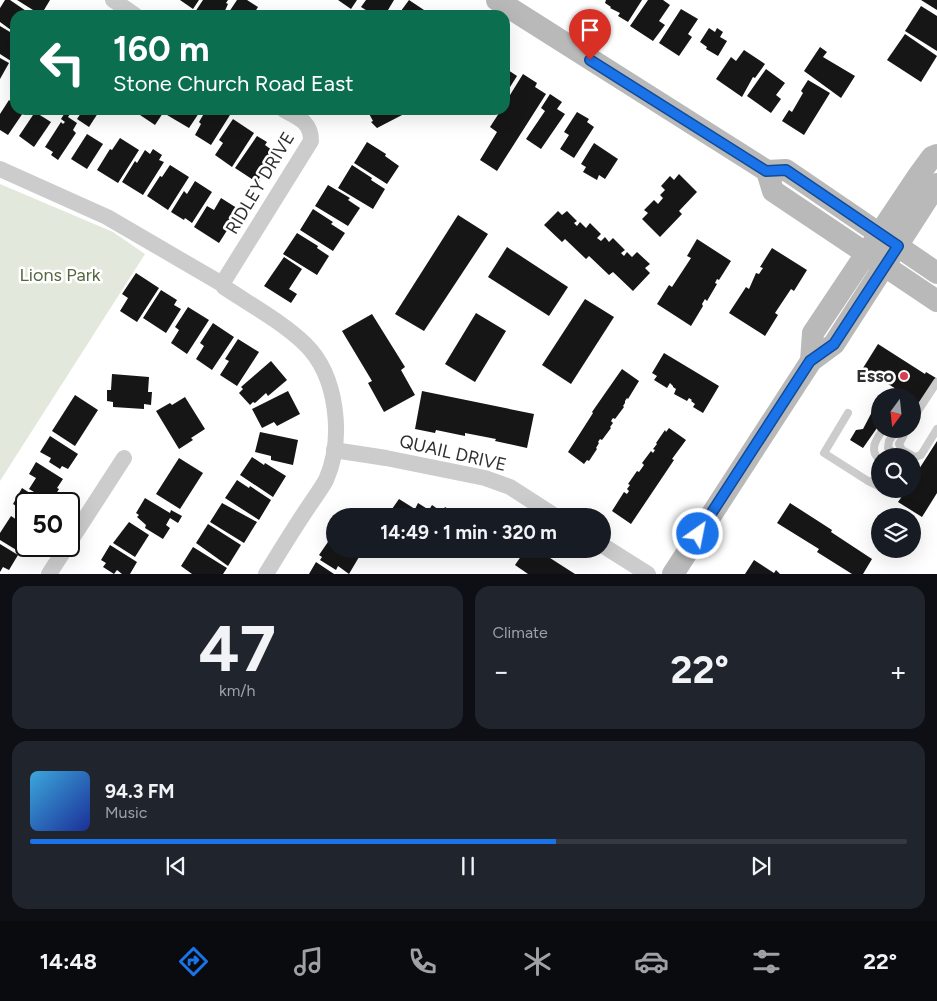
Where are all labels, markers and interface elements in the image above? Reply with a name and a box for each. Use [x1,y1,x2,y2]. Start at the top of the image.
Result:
pin [569,9,611,60]
icon: arrive [576,16,604,44]
text: 160 m [113,28,210,70]
icon: left [30,30,95,95]
text: Stone Church Road East [113,70,354,97]
street label: RIDLEY DRIVE [221,128,299,238]
park label: Lions Park [19,264,101,286]
place label: Esso [856,365,894,387]
marker: Esso [898,370,910,382]
north arrow [871,388,921,438]
map controls [871,388,921,558]
street label: QUAIL DRIVE [397,430,509,476]
button: search [871,448,921,498]
speed limit sign: 50 [15,492,80,557]
position arrow [671,507,723,559]
button: layers [871,508,921,558]
text: 14:49 · 1 min · 320 m [380,521,557,544]
text: 47 [199,609,276,687]
text: Climate [493,623,548,642]
text: 22° [671,647,729,693]
text: − [493,654,510,688]
text: + [890,654,907,688]
text: km/h [219,681,256,700]
text: 94.3 FM [105,780,175,803]
text: Music [105,803,147,822]
icon: previous [162,852,190,880]
icon: pause [454,852,482,880]
icon: next [747,852,775,880]
icon: directions [176,944,211,979]
icon: music [291,944,326,979]
icon: phone [405,944,440,979]
icon: climate [520,944,555,979]
icon: car [634,944,669,979]
icon: filters [749,944,784,979]
text: 14:48 [40,948,97,975]
text: 22° [863,948,897,975]

